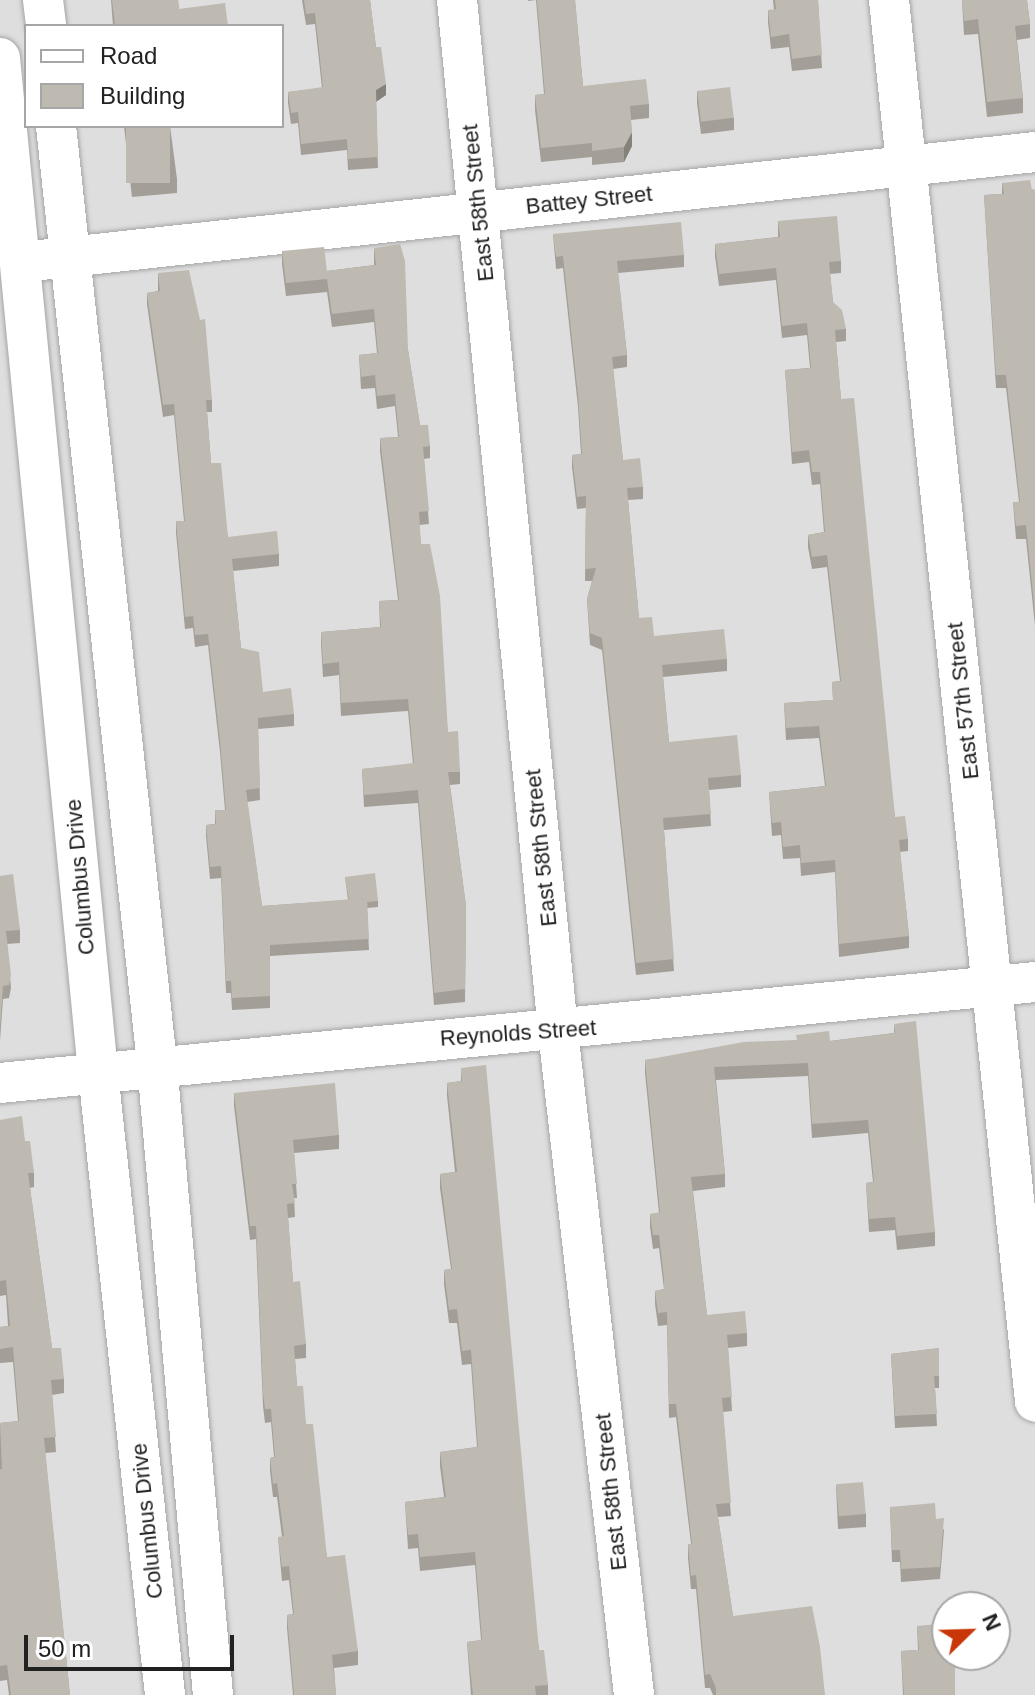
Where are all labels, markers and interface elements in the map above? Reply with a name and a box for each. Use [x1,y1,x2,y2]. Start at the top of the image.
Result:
legend [24,24,284,128]
text: Road [100,42,157,69]
text: Building [100,82,185,109]
street label: East 58th Street [457,123,499,283]
street label: Battey Street [524,180,654,220]
street label: East 57th Street [942,621,984,781]
street label: East 58th Street [520,768,562,928]
street label: Columbus Drive [60,798,100,956]
street label: Reynolds Street [439,1014,597,1052]
street label: East 58th Street [590,1412,632,1572]
street label: Columbus Drive [126,1442,168,1600]
north arrow [931,1591,1011,1671]
text: N [977,1610,1006,1634]
scale bar [28,1619,238,1669]
text: 50 m [38,1635,91,1662]

